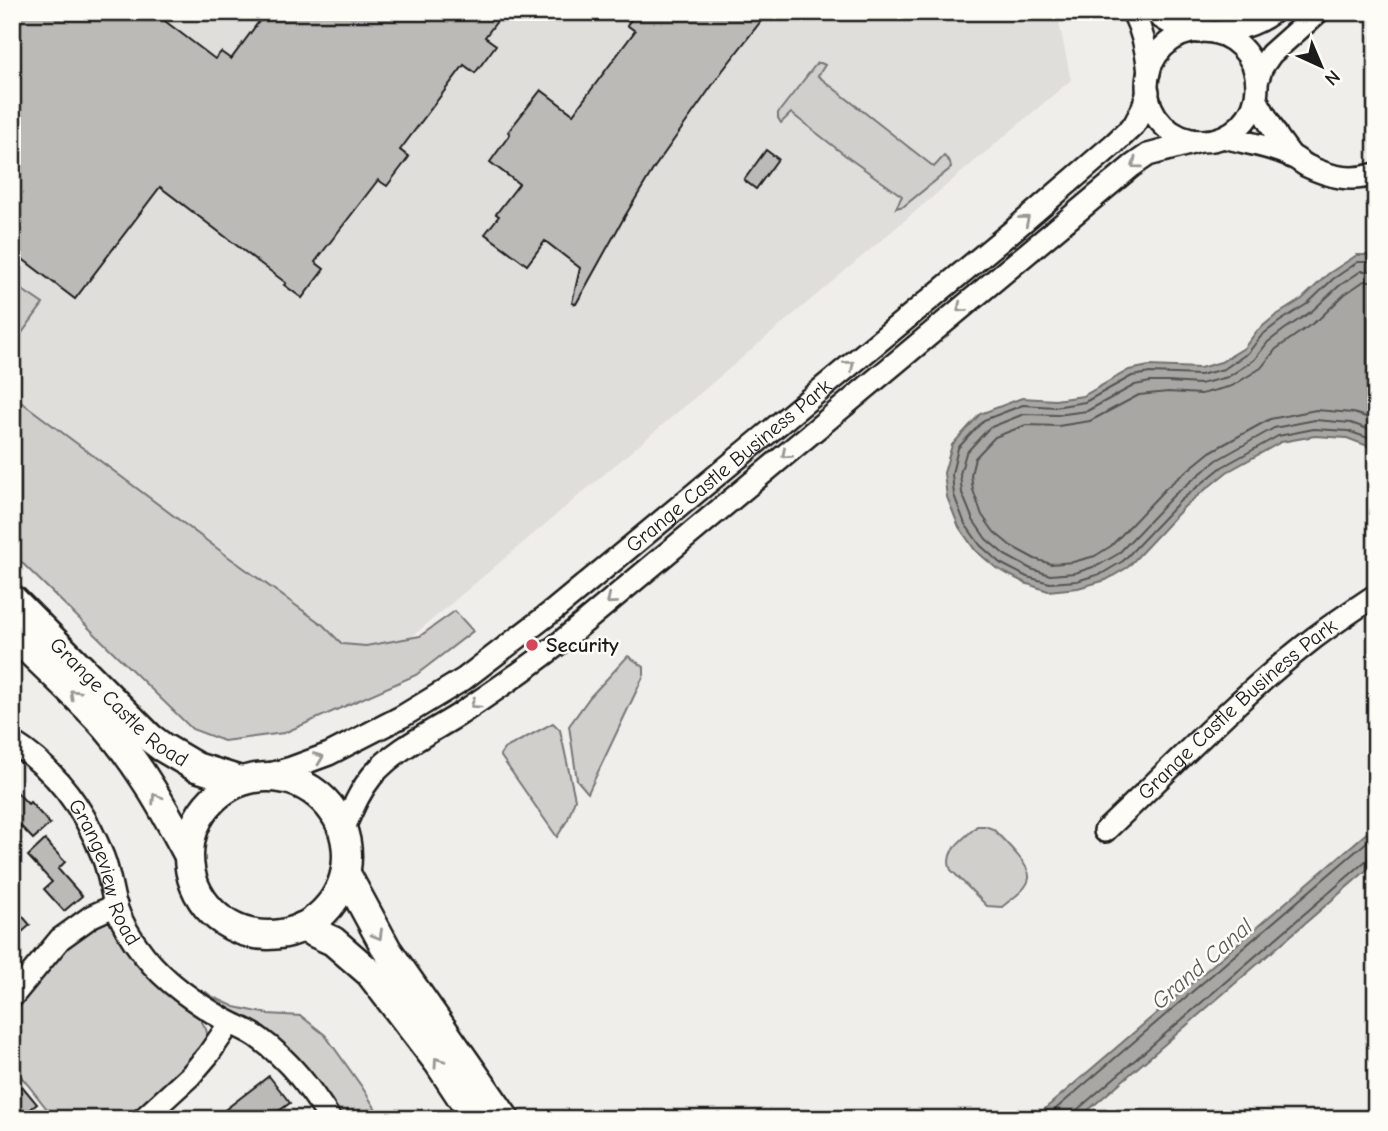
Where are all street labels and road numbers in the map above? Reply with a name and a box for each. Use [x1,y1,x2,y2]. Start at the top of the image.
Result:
street label: Grange Castle Business Park [621,374,836,557]
street label: Grange Castle Business Park [1133,614,1341,805]
street label: Grange Castle Road [45,632,192,772]
street label: Grangeview Road [64,794,145,950]

